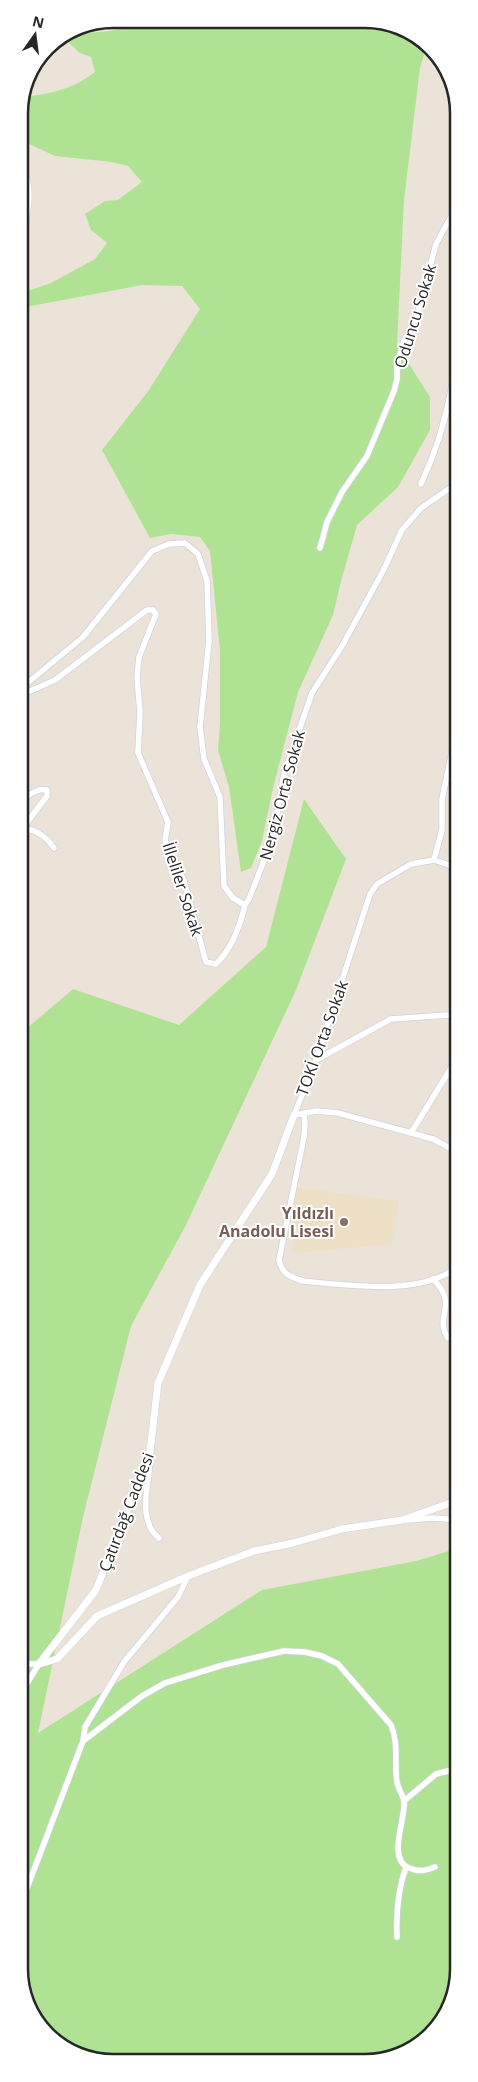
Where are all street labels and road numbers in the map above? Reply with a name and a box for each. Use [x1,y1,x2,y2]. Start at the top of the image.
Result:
street label: Oduncu Sokak [389,261,441,371]
street label: Nergiz Orta Sokak [254,727,310,862]
street label: İlleliler Sokak [157,839,209,939]
street label: TOKİ Orta Sokak [291,977,353,1099]
street label: Çatırdağ Caddesi [93,1449,159,1575]

